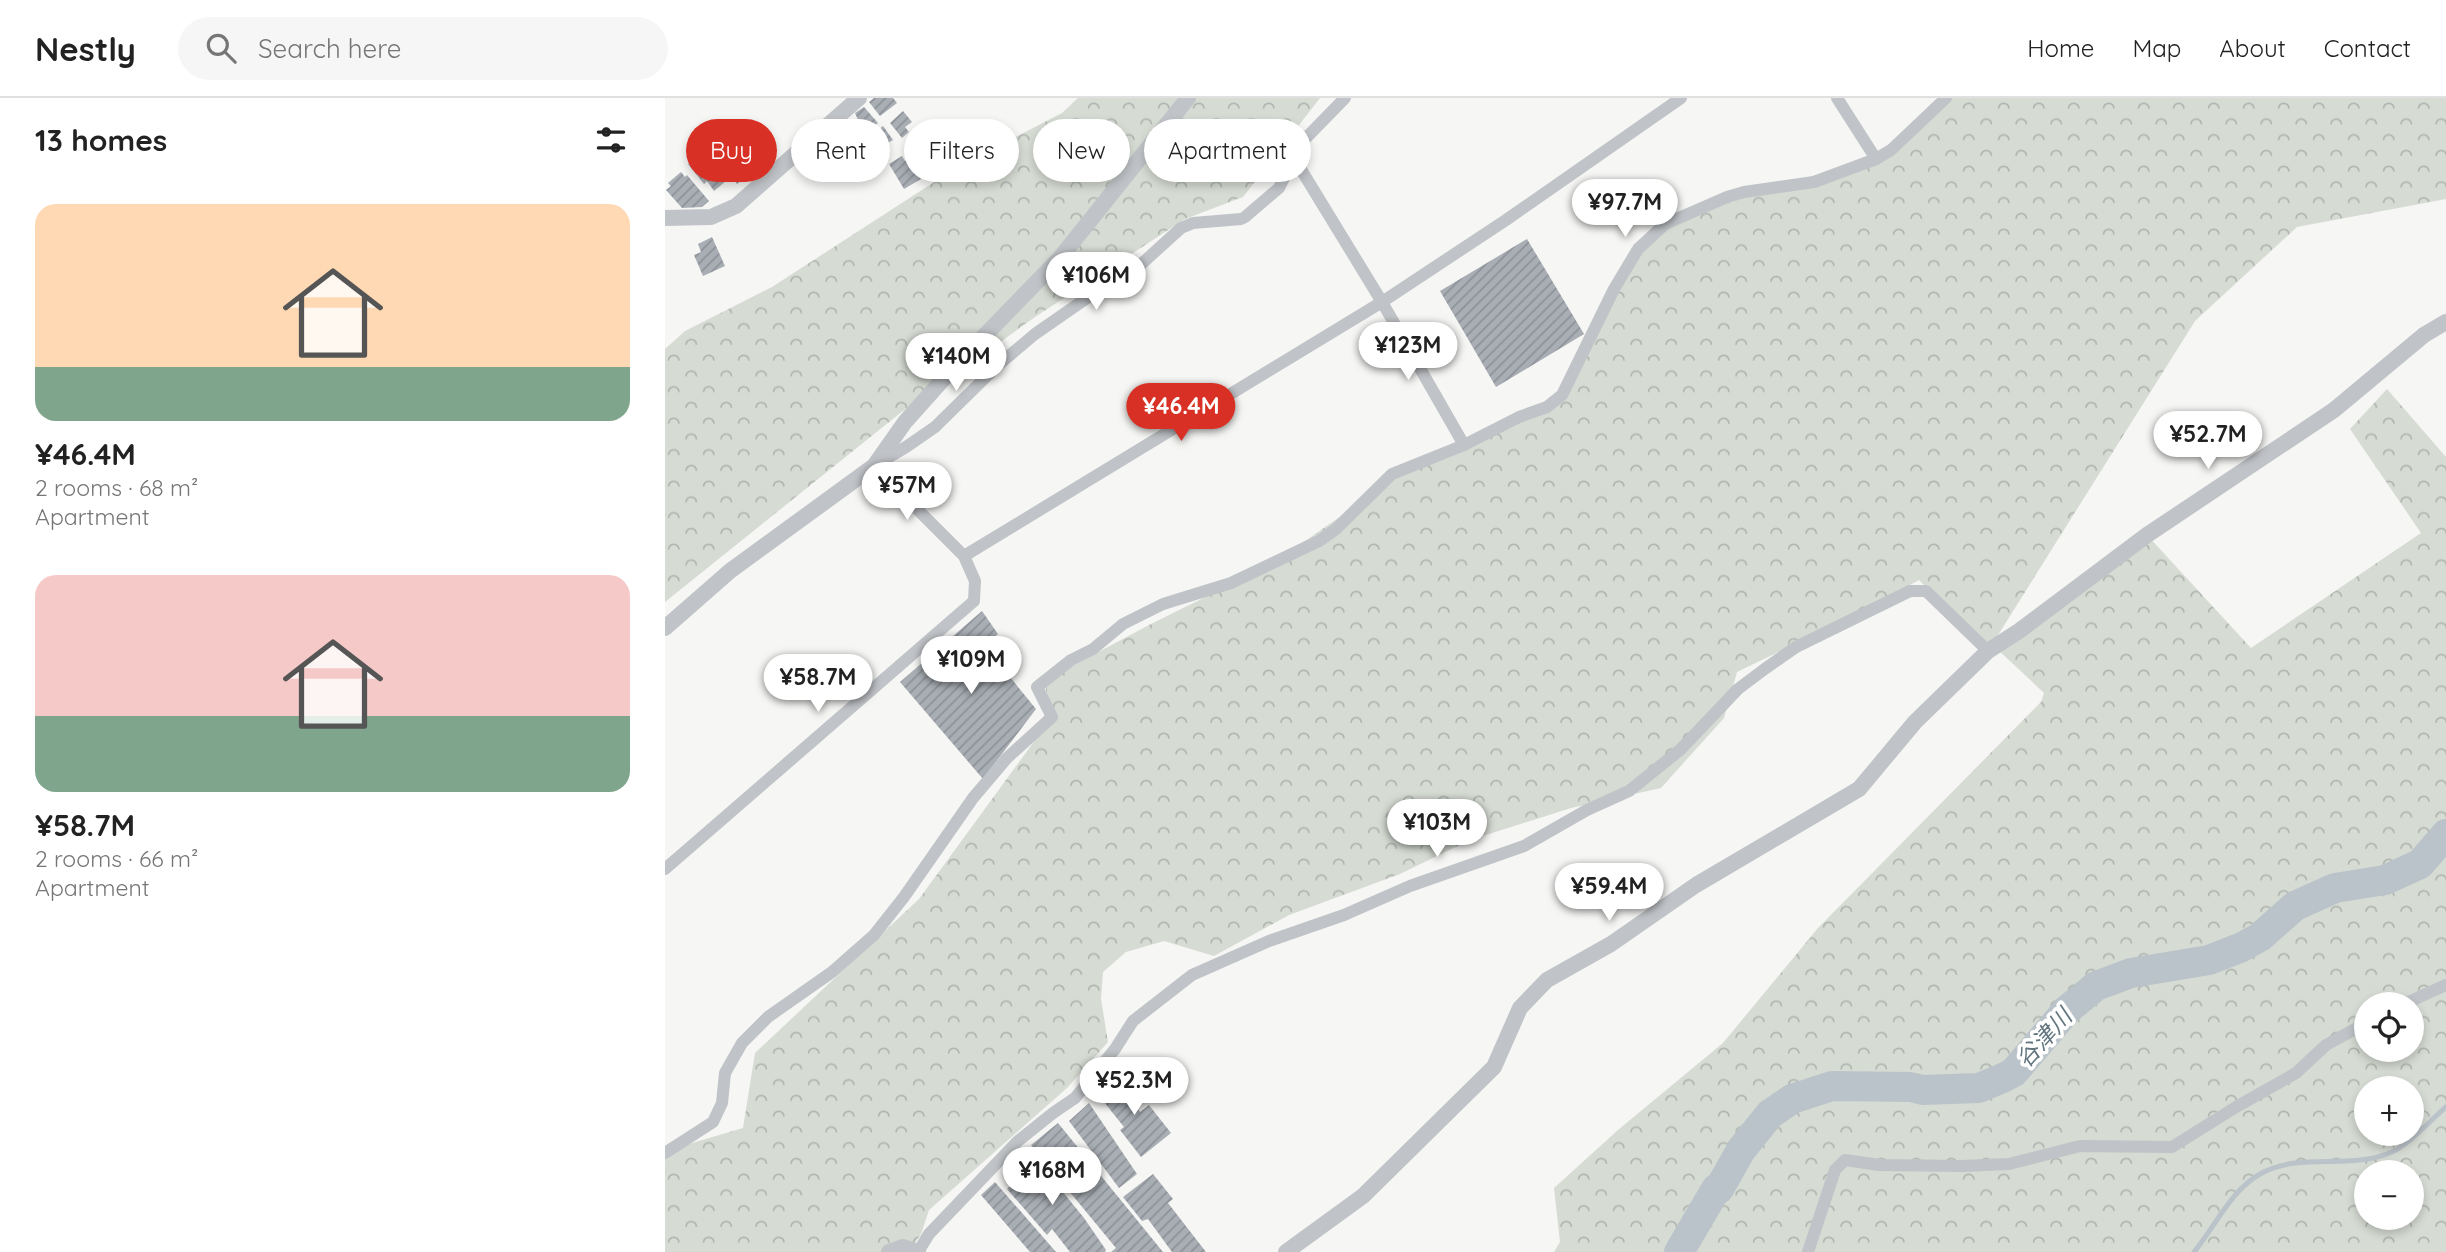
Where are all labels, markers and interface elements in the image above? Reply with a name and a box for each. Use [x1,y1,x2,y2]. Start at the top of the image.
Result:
search box [178,17,668,80]
text: Nestly [35,28,136,69]
icon: search [202,29,240,67]
text: Search here [258,32,401,65]
text: Home [2027,33,2094,63]
text: Map [2132,33,2181,63]
text: About [2219,33,2286,63]
text: Contact [2324,33,2411,63]
chip: Buy [686,119,777,182]
chip: Rent [791,119,890,182]
chip: Filters [904,119,1019,182]
chip: New [1033,119,1130,182]
chip: Apartment [1144,119,1311,182]
text: 13 homes [35,121,167,159]
icon: filters [592,121,630,159]
pin: ¥97.7M [1568,180,1682,239]
text: ¥97.7M [1588,187,1662,216]
icon: home [270,250,396,376]
pin: ¥106M [1047,252,1145,312]
text: ¥106M [1062,260,1130,289]
pin: ¥123M [1359,322,1457,382]
text: ¥123M [1375,330,1441,359]
pin: ¥140M [907,334,1005,393]
text: ¥140M [921,341,991,370]
pin: ¥46.4M [1124,384,1238,443]
text: ¥46.4M [1142,391,1220,420]
pin: ¥52.7M [2151,412,2265,471]
text: ¥52.7M [2169,419,2247,448]
text: ¥46.4M [35,435,136,473]
pin: ¥57M [866,462,948,522]
text: ¥57M [878,470,936,499]
text: 2 rooms · 68 m² [35,473,198,502]
text: Apartment [35,502,149,531]
icon: home [270,621,396,747]
pin: ¥109M [922,636,1020,696]
text: ¥109M [937,644,1005,673]
pin: ¥58.7M [761,654,875,714]
text: ¥58.7M [780,662,856,691]
pin: ¥103M [1388,800,1486,859]
text: ¥58.7M [35,806,135,844]
text: ¥103M [1403,807,1471,836]
text: 2 rooms · 66 m² [35,844,198,873]
pin: ¥59.4M [1552,864,1666,923]
text: ¥59.4M [1571,871,1647,900]
text: Apartment [35,873,149,902]
map controls [2354,992,2424,1230]
button: locate [2354,992,2424,1062]
water label: 谷津川 [2010,1000,2079,1073]
pin: ¥52.3M [1077,1058,1191,1117]
text: ¥52.3M [1096,1065,1172,1094]
button: + [2354,1076,2424,1146]
pin: ¥168M [1003,1148,1101,1207]
text: ¥168M [1019,1155,1085,1184]
button: − [2354,1160,2424,1230]

